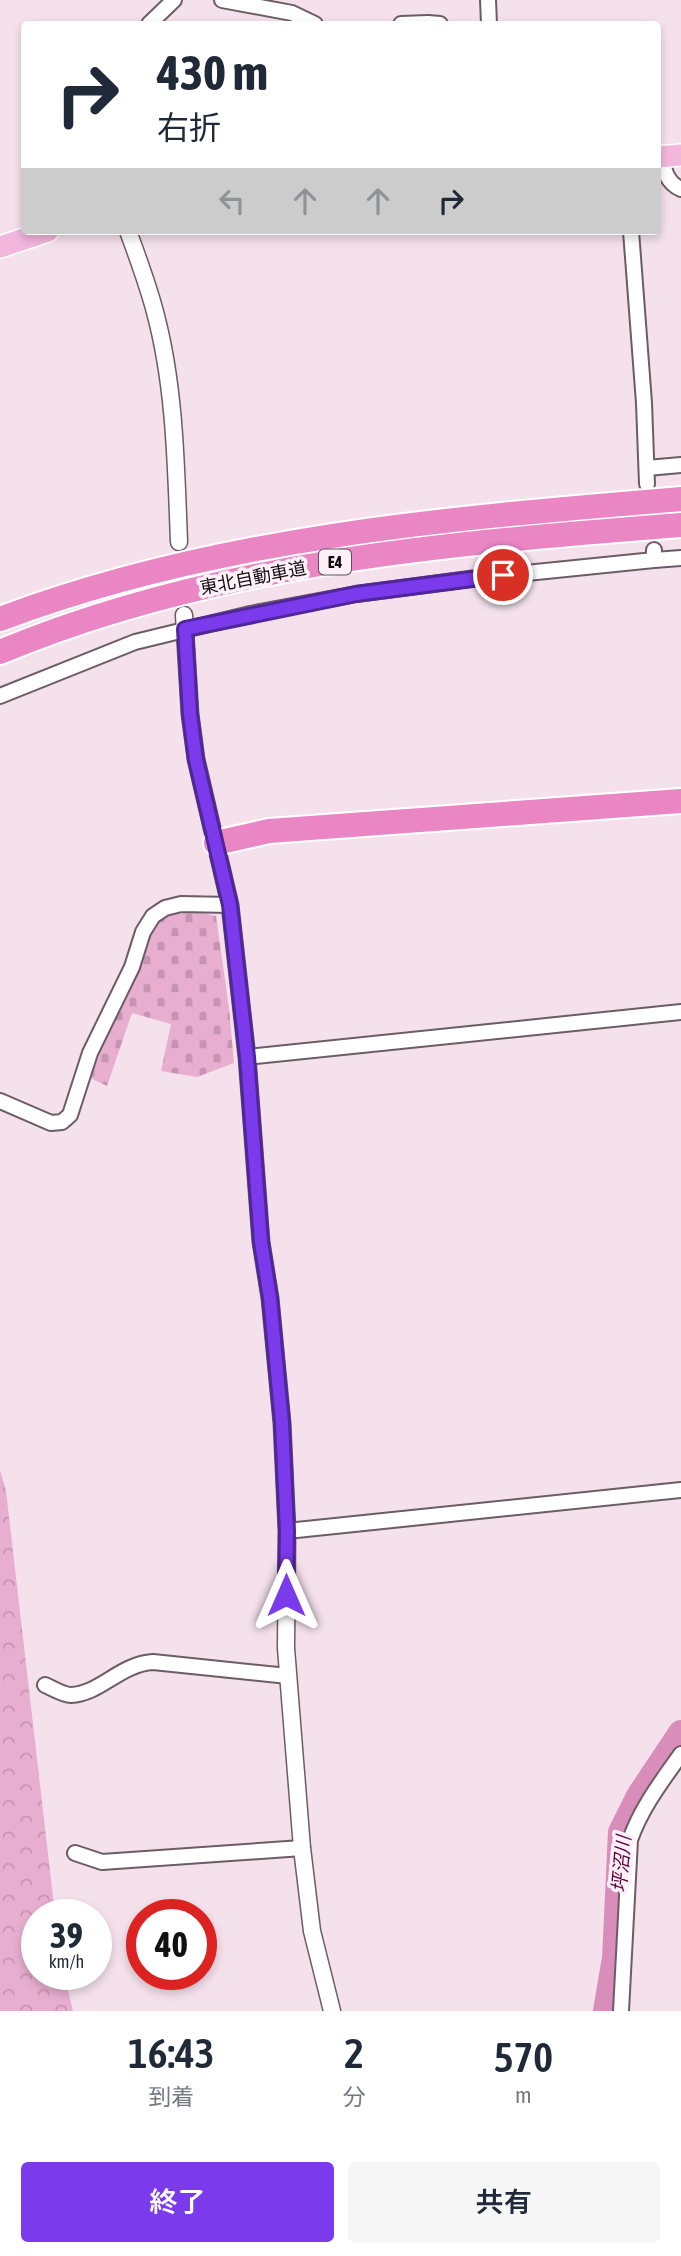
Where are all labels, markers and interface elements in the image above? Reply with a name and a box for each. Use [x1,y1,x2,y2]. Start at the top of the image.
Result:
text: 430 m [157,44,268,100]
icon: right [42,49,133,140]
text: 右折 [157,109,221,146]
icon: left [213,182,251,220]
icon: ahead [286,182,324,220]
icon: ahead [359,182,397,220]
icon: right [432,182,470,220]
pin [473,545,533,605]
road number: E4 [319,550,351,575]
icon: arrive [484,556,522,594]
street label: 東北自動車道 [198,557,308,598]
position arrow [249,1558,323,1632]
water label: 坪沼川 [608,1833,635,1893]
speed limit sign: 40 [126,1899,217,1990]
text: 39 [50,1915,83,1955]
text: km/h [49,1951,84,1972]
text: 16:43 [128,2029,215,2077]
text: 2 [344,2029,364,2077]
text: 570 [494,2033,553,2081]
text: m [515,2082,532,2108]
text: 到着 [148,2084,194,2110]
text: 分 [343,2084,366,2110]
button: 終了 [21,2162,334,2242]
button: 共有 [348,2162,660,2242]

